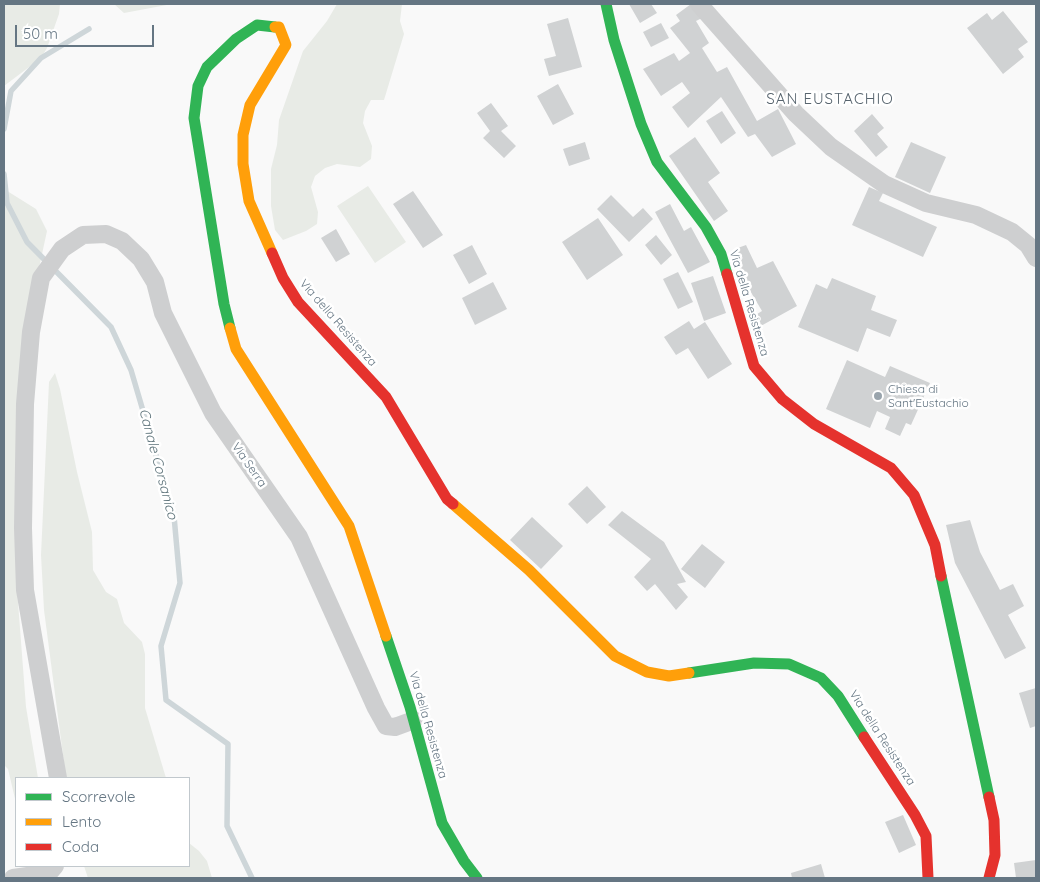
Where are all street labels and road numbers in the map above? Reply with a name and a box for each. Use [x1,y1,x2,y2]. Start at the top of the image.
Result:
street label: Via della Resistenza [726,248,772,358]
street label: Via della Resistenza [296,277,380,369]
street label: Via Serra [228,440,270,490]
street label: Via della Resistenza [406,670,450,780]
street label: Via della Resistenza [846,688,918,788]

